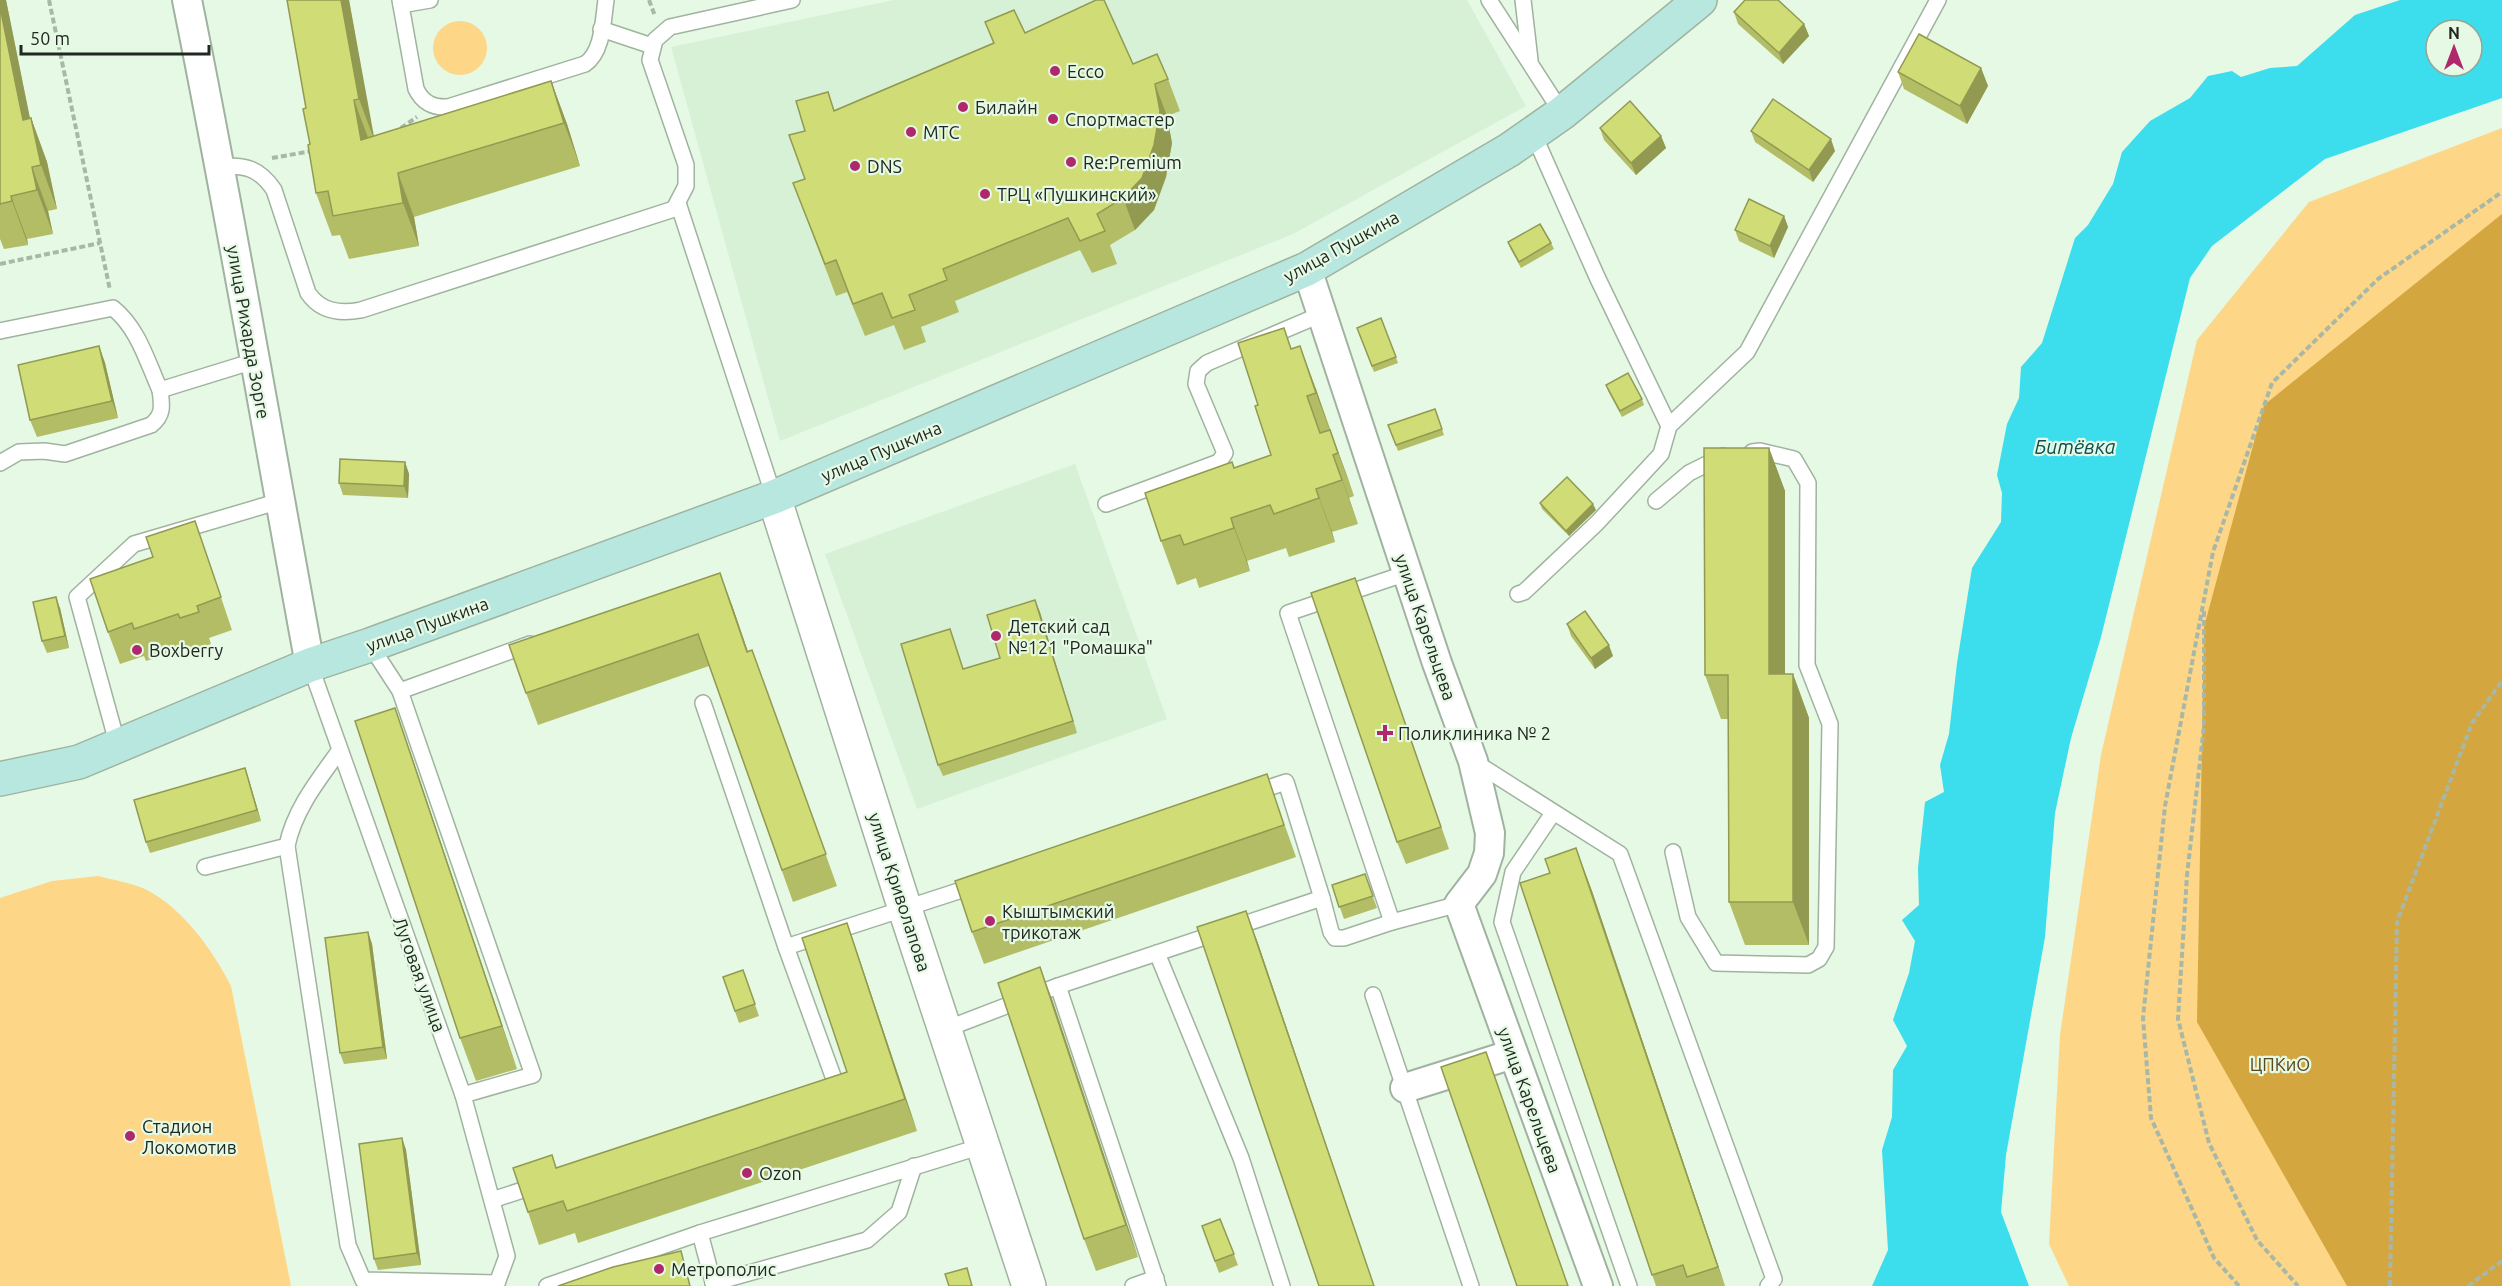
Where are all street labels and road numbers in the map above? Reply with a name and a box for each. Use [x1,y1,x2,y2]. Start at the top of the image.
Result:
street label: улица Пушкина [1280,206,1402,286]
street label: улица Рихарда Зорге [224,244,274,420]
street label: улица Пушкина [818,417,944,485]
street label: улица Карельцева [1392,551,1460,703]
street label: улица Пушкина [363,593,491,655]
street label: улица Криволапова [865,810,935,974]
street label: Луговая улица [390,914,450,1034]
street label: улица Карельцева [1494,1024,1566,1176]

